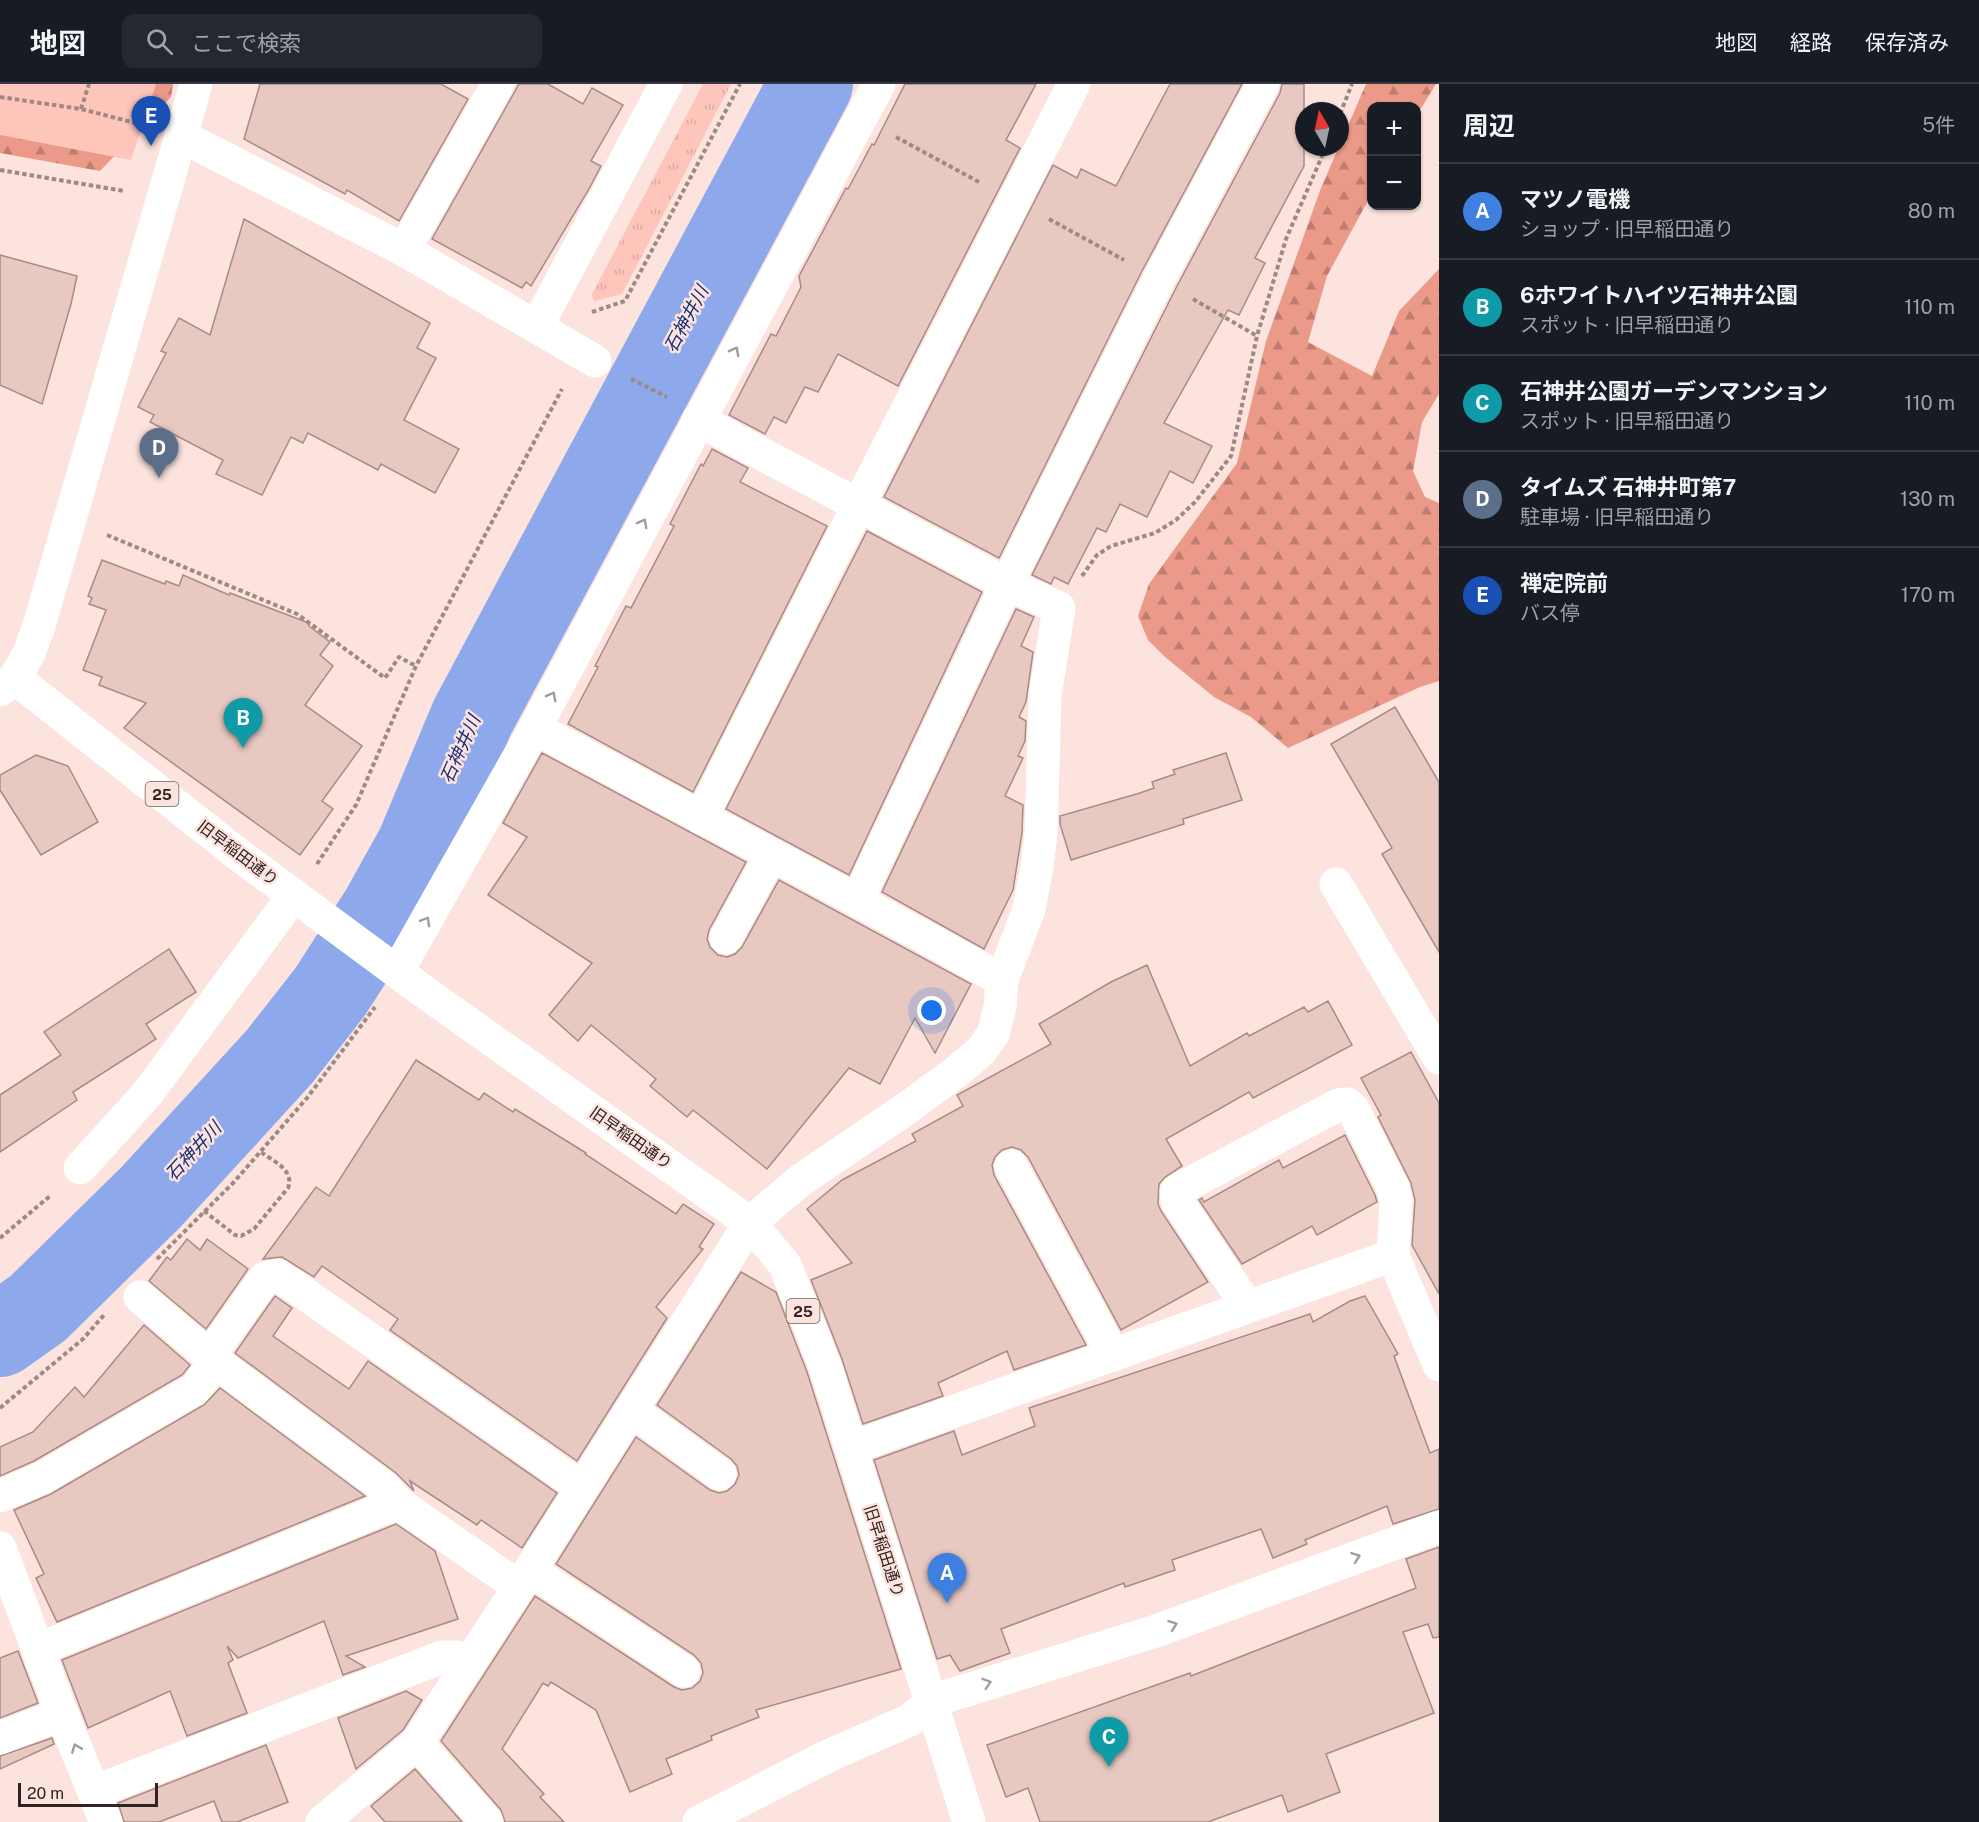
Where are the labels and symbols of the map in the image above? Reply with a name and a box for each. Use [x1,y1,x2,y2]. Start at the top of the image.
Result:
pin: E [132,97,170,146]
north arrow [1295,102,1349,156]
water label: 石神井川 [660,281,713,356]
one-way arrow [728,347,739,357]
pin: D [140,428,178,478]
one-way arrow [636,519,647,530]
one-way arrow [545,692,556,702]
pin: B [224,698,262,748]
water label: 石神井川 [436,710,485,786]
road number: 25 [146,782,178,806]
street label: 旧早稲田通り [194,817,282,889]
one-way arrow [419,917,431,927]
your location [917,996,946,1025]
street label: 旧早稲田通り [586,1103,676,1173]
water label: 石神井川 [161,1116,227,1184]
road number: 25 [786,1299,820,1323]
street label: 旧早稲田通り [860,1502,908,1600]
one-way arrow [1350,1552,1361,1565]
pin: A [928,1554,966,1603]
one-way arrow [1168,1619,1178,1632]
one-way arrow [981,1678,992,1691]
pin: C [1090,1718,1128,1767]
one-way arrow [71,1743,83,1754]
scale bar [18,1780,158,1808]

